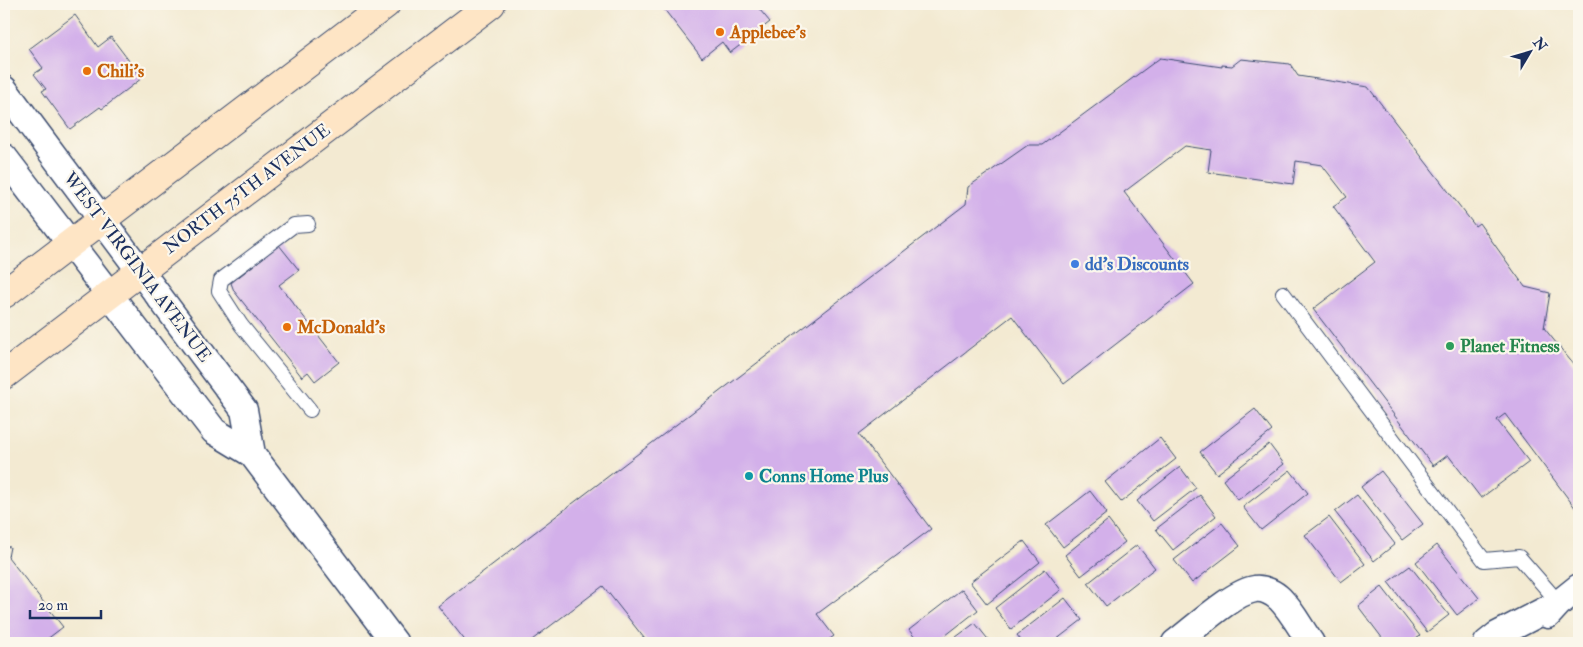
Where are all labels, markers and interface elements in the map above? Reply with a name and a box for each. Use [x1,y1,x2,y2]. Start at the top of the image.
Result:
place label: Applebee's [729,21,806,44]
marker: Applebee's [714,26,726,38]
north arrow [1506,28,1556,78]
text: N [1529,33,1551,55]
place label: Chili's [97,60,144,83]
marker: Chili's [81,65,93,77]
street label: NORTH 75TH AVENUE [159,119,335,259]
street label: WEST VIRGINIA AVENUE [57,167,216,367]
place label: dd's Discounts [1085,253,1189,276]
marker: dd's Discounts [1069,258,1081,270]
place label: McDonald's [296,316,385,339]
marker: McDonald's [281,321,293,333]
place label: Planet Fitness [1460,335,1560,358]
marker: Planet Fitness [1444,340,1456,352]
place label: Conns Home Plus [759,465,888,488]
marker: Conns Home Plus [743,470,755,482]
scale bar [30,587,101,619]
text: 20 m [38,596,68,615]

